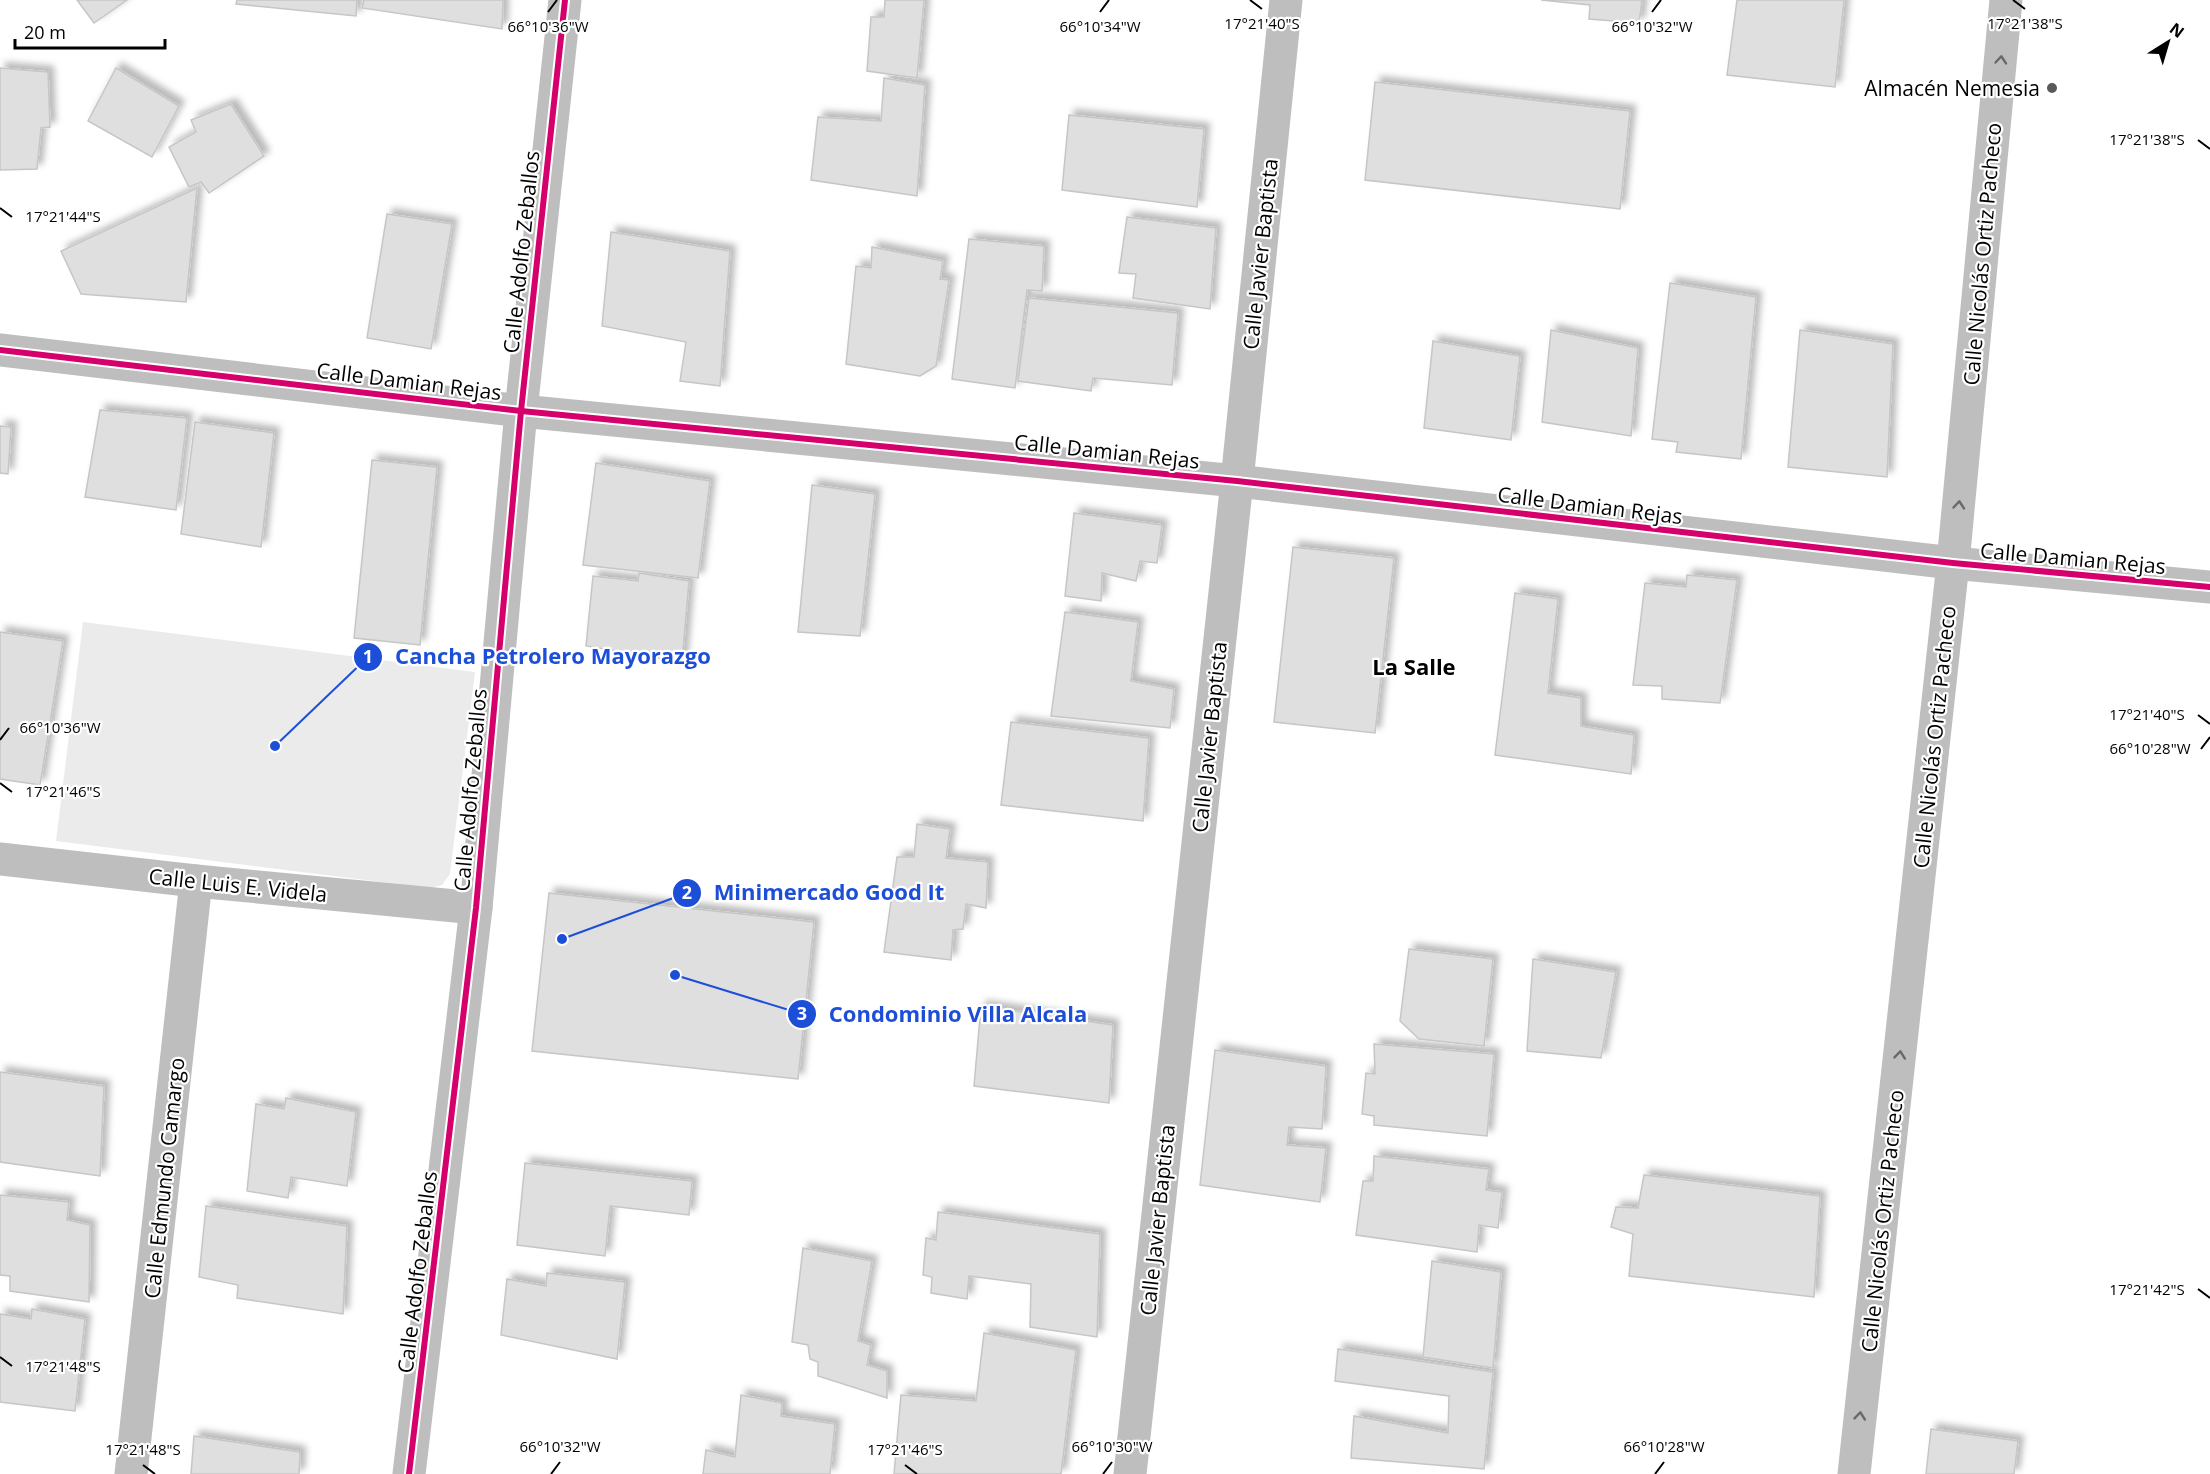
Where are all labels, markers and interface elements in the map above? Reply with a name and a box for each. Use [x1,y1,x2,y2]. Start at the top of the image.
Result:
scale bar [15,12,165,50]
north arrow [2138,12,2198,72]
text: 17°21'40"S [1224,13,1300,33]
text: 17°21'38"S [1987,13,2063,33]
text: 66°10'36"W [508,16,589,36]
text: 66°10'34"W [1060,16,1141,36]
text: 66°10'32"W [1612,16,1693,36]
text: N [2165,17,2189,43]
text: 20 m [24,20,66,44]
one-way arrow [1994,55,2007,64]
place label: Almacén Nemesia [1864,74,2040,102]
marker: Almacén Nemesia [2045,81,2059,95]
street label: Calle Nicolás Ortiz Pacheco [1957,121,2007,387]
text: 17°21'38"S [2109,129,2185,149]
street label: Calle Adolfo Zeballos [496,149,546,355]
street label: Calle Javier Baptista [1236,157,1284,351]
text: 17°21'44"S [25,206,101,226]
street label: Calle Damian Rejas [315,356,503,406]
street label: Calle Damian Rejas [1013,427,1201,475]
street label: Calle Damian Rejas [1496,480,1684,530]
one-way arrow [1952,500,1965,509]
street label: Calle Damian Rejas [1979,536,2167,580]
street label: Calle Nicolás Ortiz Pacheco [1906,604,1962,870]
callout: Cancha Petrolero Mayorazgo [353,637,723,677]
text: Cancha Petrolero Mayorazgo [395,640,711,670]
street label: Calle Javier Baptista [1185,640,1233,834]
text: 1 [363,644,373,668]
district label: La Salle [1372,651,1456,681]
street label: Calle Adolfo Zeballos [447,687,493,893]
text: 17°21'40"S [2109,704,2185,724]
text: 66°10'36"W [20,717,101,737]
text: 66°10'28"W [2110,738,2191,758]
text: 17°21'46"S [25,781,101,801]
street label: Calle Luis E. Videla [147,862,329,908]
callout: Minimercado Good It [672,873,957,913]
text: Minimercado Good It [714,876,944,906]
text: 2 [682,880,692,904]
callout: Condominio Villa Alcala [787,994,1099,1034]
text: Condominio Villa Alcala [829,998,1087,1028]
text: 3 [797,1001,807,1025]
one-way arrow [1893,1050,1905,1060]
street label: Calle Edmundo Camargo [137,1056,191,1300]
street label: Calle Nicolás Ortiz Pacheco [1854,1088,1910,1354]
street label: Calle Javier Baptista [1133,1123,1181,1317]
street label: Calle Adolfo Zeballos [391,1169,443,1375]
text: 17°21'42"S [2109,1279,2185,1299]
text: 17°21'48"S [25,1356,101,1376]
one-way arrow [1854,1411,1866,1420]
text: 66°10'32"W [520,1436,601,1456]
text: 66°10'30"W [1072,1436,1153,1456]
text: 66°10'28"W [1624,1436,1705,1456]
text: 17°21'48"S [105,1439,181,1459]
text: 17°21'46"S [867,1439,943,1459]

